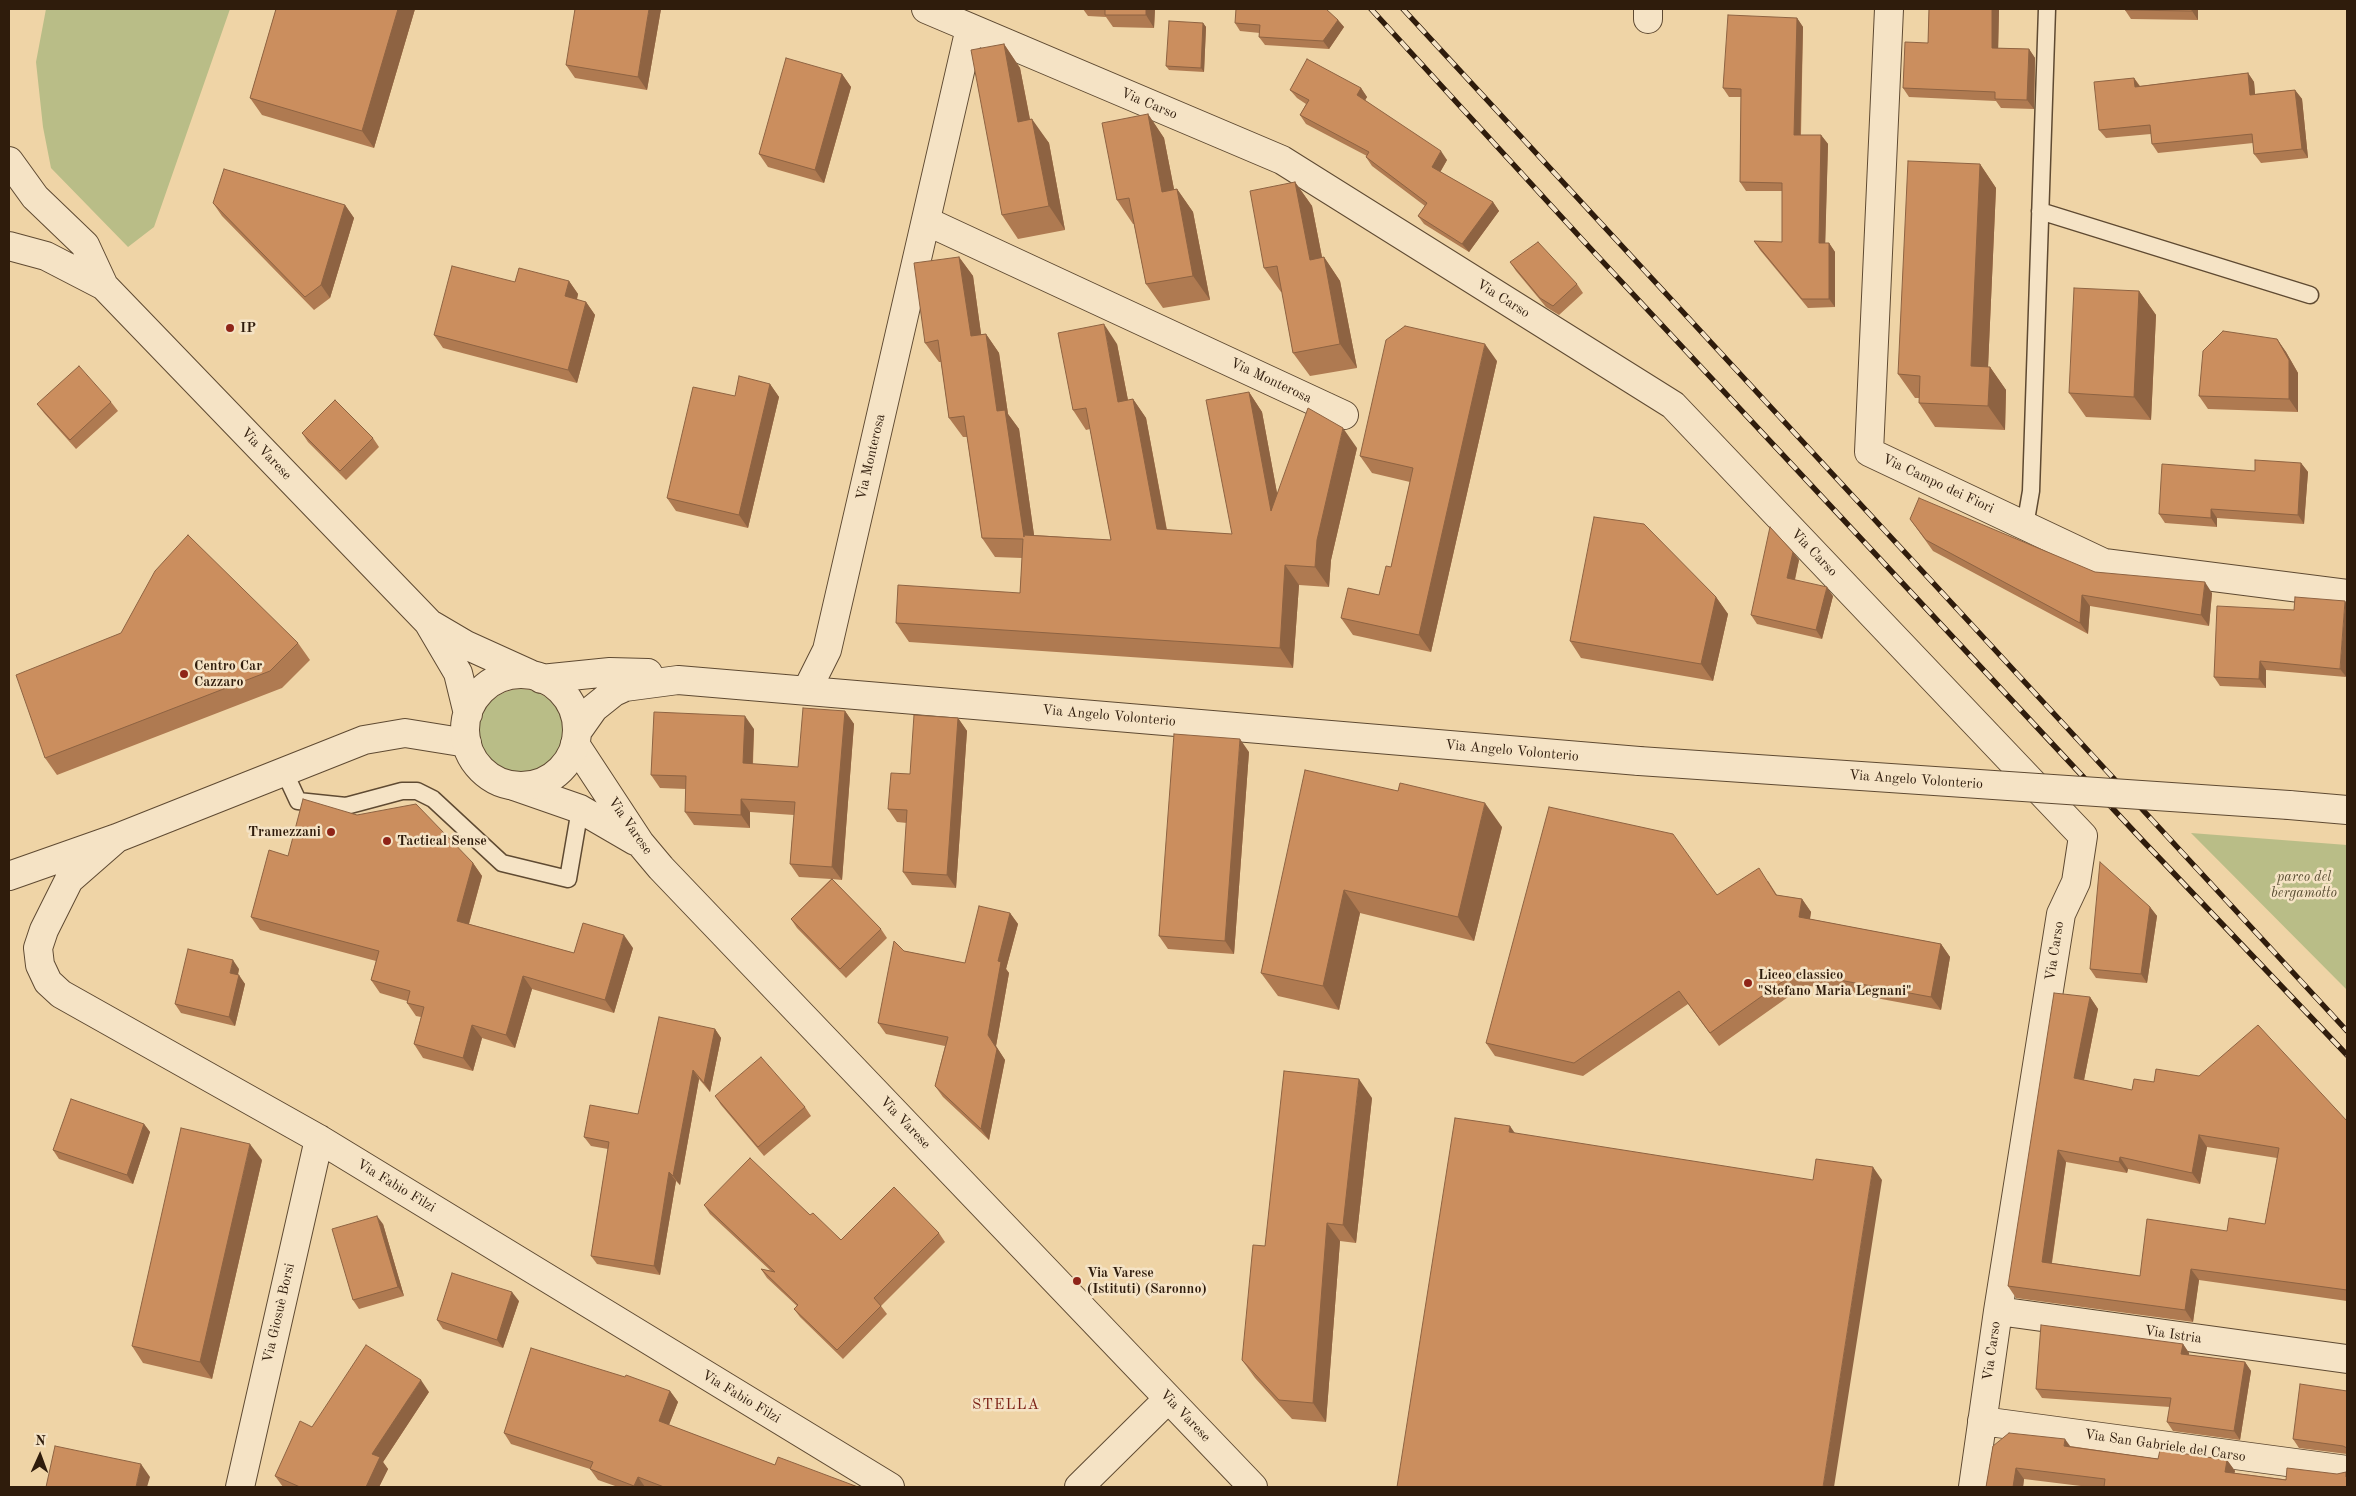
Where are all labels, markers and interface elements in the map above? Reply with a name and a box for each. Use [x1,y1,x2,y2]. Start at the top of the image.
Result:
street label: Via Carso [1118,85,1180,123]
street label: Via Carso [1473,276,1533,322]
place label: IP [240,320,256,336]
marker: IP [224,322,236,334]
street label: Via Monterosa [1228,355,1314,407]
street label: Via Monterosa [853,412,889,502]
street label: Via Varese [237,424,295,484]
street label: Via Campo dei Fiori [1879,451,1997,517]
street label: Via Carso [1787,526,1841,580]
place label: Centro Car Cazzaro [194,658,262,690]
marker: Centro Car Cazzaro [178,668,190,680]
street label: Via Angelo Volonterio [1041,702,1177,730]
street label: Via Angelo Volonterio [1444,737,1580,765]
street label: Via Angelo Volonterio [1848,767,1984,793]
street label: Via Varese [604,794,656,858]
place label: Tramezzani [248,824,321,840]
marker: Tramezzani [325,826,337,838]
place label: Tactical Sense [397,833,487,849]
marker: Tactical Sense [381,835,393,847]
park label: parco del bergamotto [2271,869,2337,902]
street label: Via Carso [2042,920,2068,982]
place label: Liceo classico "Stefano Maria Legnani" [1758,967,1912,1000]
marker: Liceo classico "Stefano Maria Legnani" [1742,977,1754,989]
street label: Via Varese [876,1093,934,1153]
street label: Via Fabio Filzi [354,1156,438,1216]
street label: Via Giosuè Borsi [259,1262,299,1364]
place label: Via Varese (Istituti) (Saronno) [1087,1265,1207,1298]
marker: Via Varese (Istituti) (Saronno) [1071,1275,1083,1287]
street label: Via Carso [1980,1320,2004,1382]
street label: Via Istria [2143,1323,2203,1347]
street label: Via Fabio Filzi [699,1367,783,1427]
street label: Via Varese [1156,1386,1214,1446]
district label: STELLA [971,1396,1041,1414]
street label: Via San Gabriele del Carso [2083,1426,2247,1466]
north arrow [15,1431,65,1481]
text: N [35,1434,46,1448]

